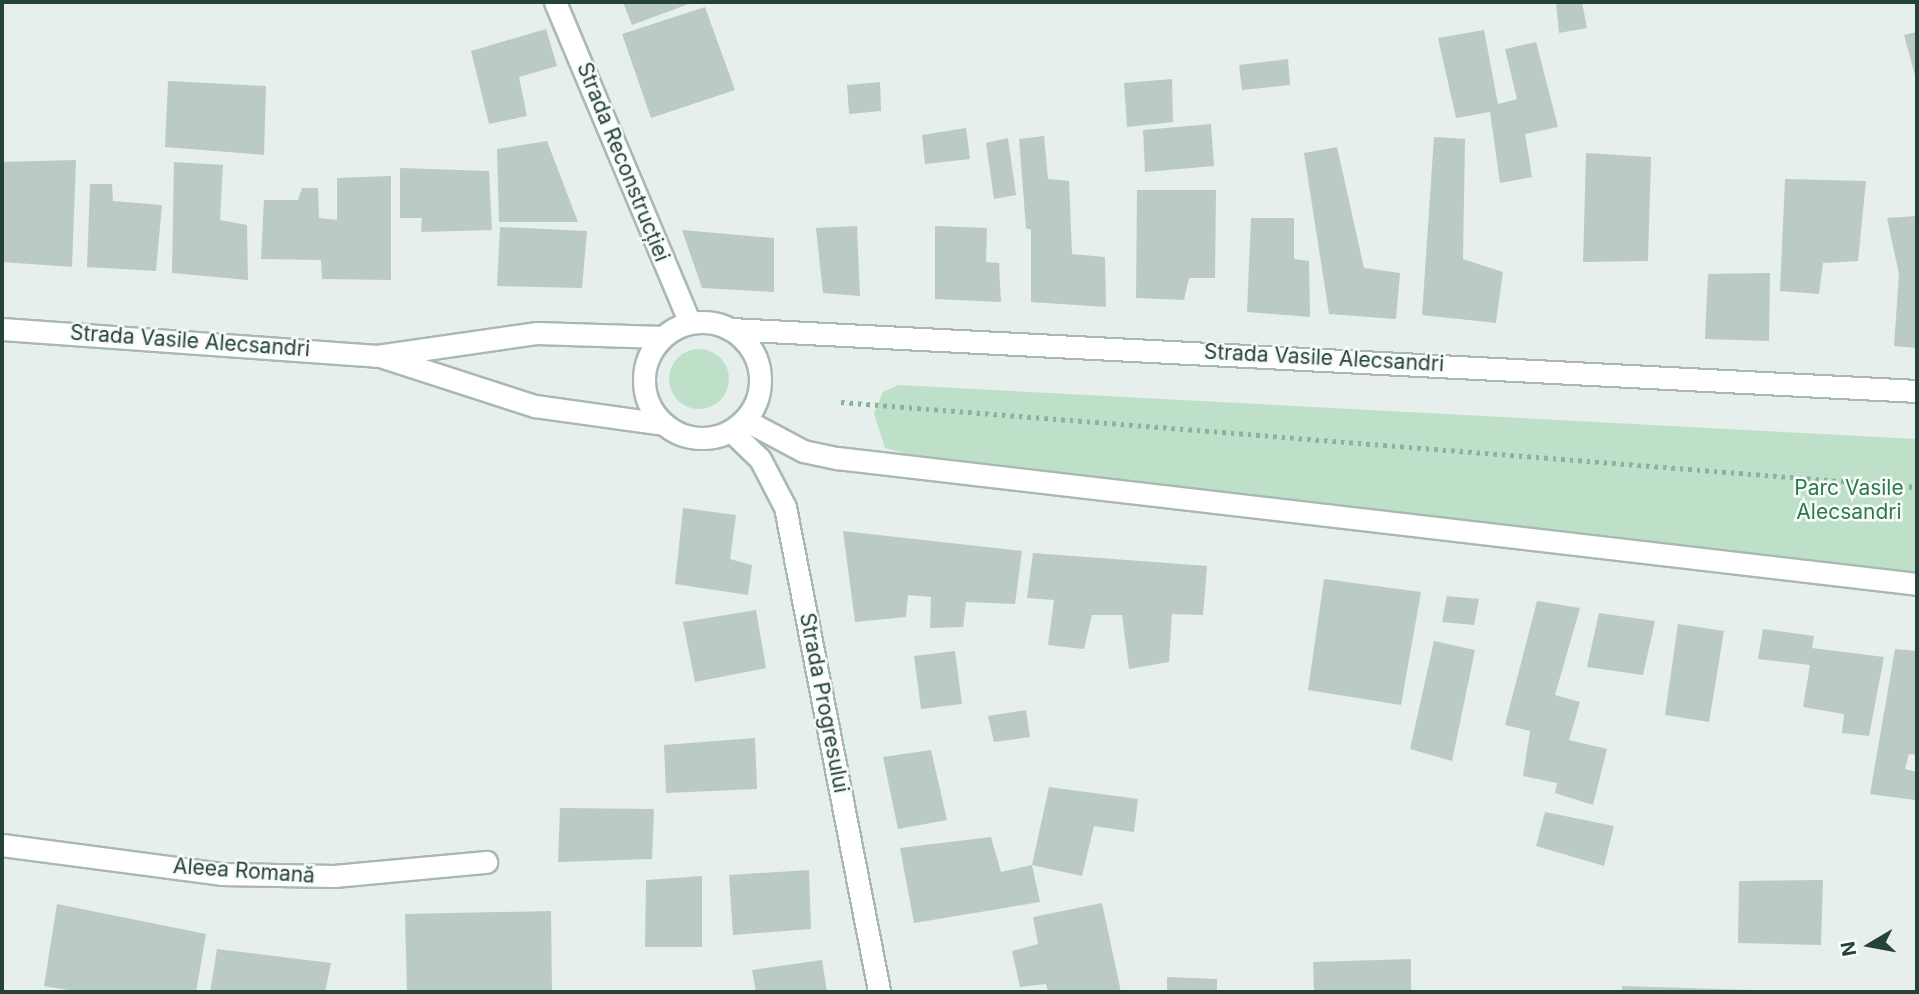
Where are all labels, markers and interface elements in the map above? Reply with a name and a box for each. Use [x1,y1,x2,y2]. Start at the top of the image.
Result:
street label: Strada Reconstrucției [571,59,675,265]
street label: Strada Vasile Alecsandri [69,320,311,362]
street label: Strada Vasile Alecsandri [1203,339,1445,377]
park label: Parc Vasile Alecsandri [1794,475,1904,525]
street label: Strada Progresului [794,611,854,795]
street label: Aleea Romană [172,853,316,889]
north arrow [1835,910,1905,980]
text: N [1836,940,1861,958]

